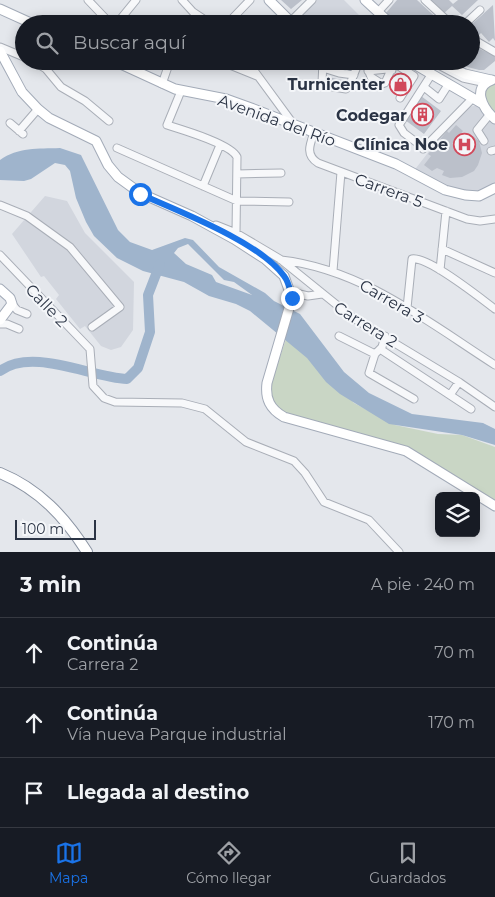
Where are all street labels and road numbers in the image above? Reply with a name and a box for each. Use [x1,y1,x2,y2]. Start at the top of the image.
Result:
street label: Avenida del Río [215,90,338,151]
street label: Carrera 5 [352,169,426,212]
street label: Carrera 3 [356,275,427,327]
street label: Calle 2 [22,280,72,331]
street label: Carrera 2 [330,297,401,351]

